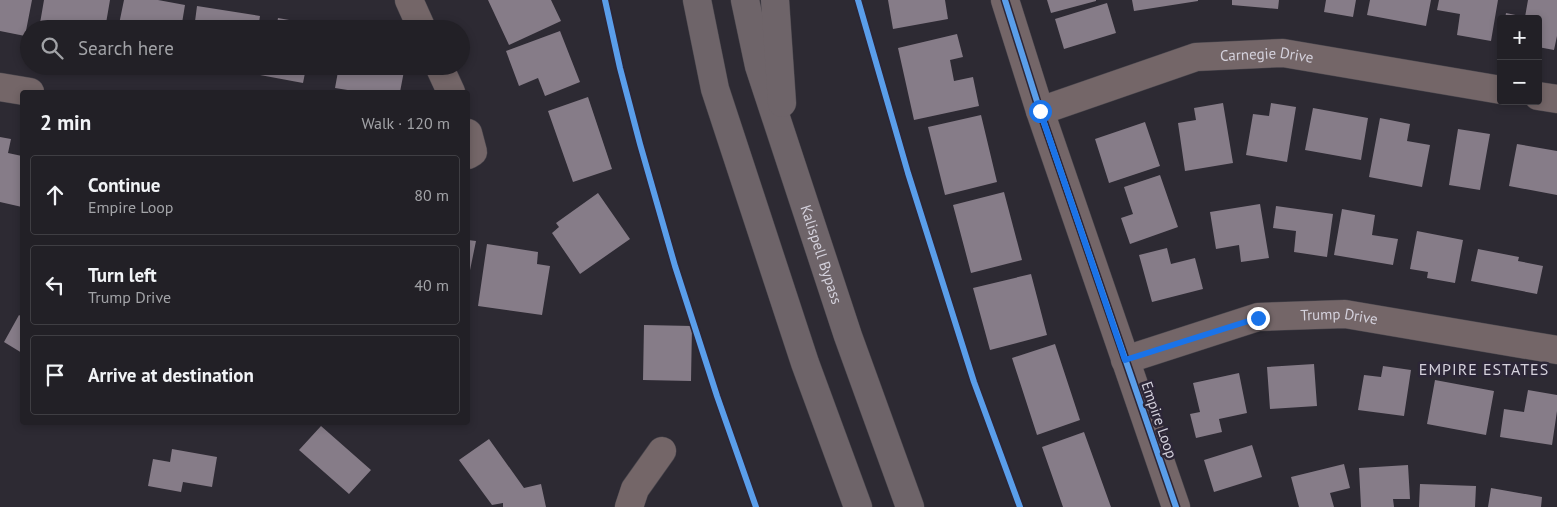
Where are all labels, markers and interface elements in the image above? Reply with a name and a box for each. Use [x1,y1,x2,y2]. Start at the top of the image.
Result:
map controls [1497,15,1542,105]
button: + [1497,15,1542,60]
search box [20,20,470,75]
icon: search [38,34,66,62]
text: Search here [78,36,174,60]
street label: Carnegie Drive [1219,43,1315,67]
button: − [1497,60,1542,105]
route start [1029,100,1052,123]
text: 2 min [40,109,91,136]
text: Walk · 120 m [361,113,450,133]
text: Continue [88,173,160,197]
icon: ahead [41,181,69,209]
text: 80 m [414,185,449,205]
text: Empire Loop [88,197,174,217]
street label: Kalispell Bypass [796,202,847,307]
text: Turn left [88,263,157,287]
icon: left [41,271,69,299]
text: 40 m [414,275,449,295]
text: Trump Drive [88,287,171,307]
street label: Trump Drive [1300,304,1379,328]
route end [1247,307,1270,330]
district label: EMPIRE ESTATES [1419,359,1549,379]
icon: arrive [41,361,69,389]
text: Arrive at destination [88,363,254,387]
street label: Empire Loop [1137,379,1182,461]

